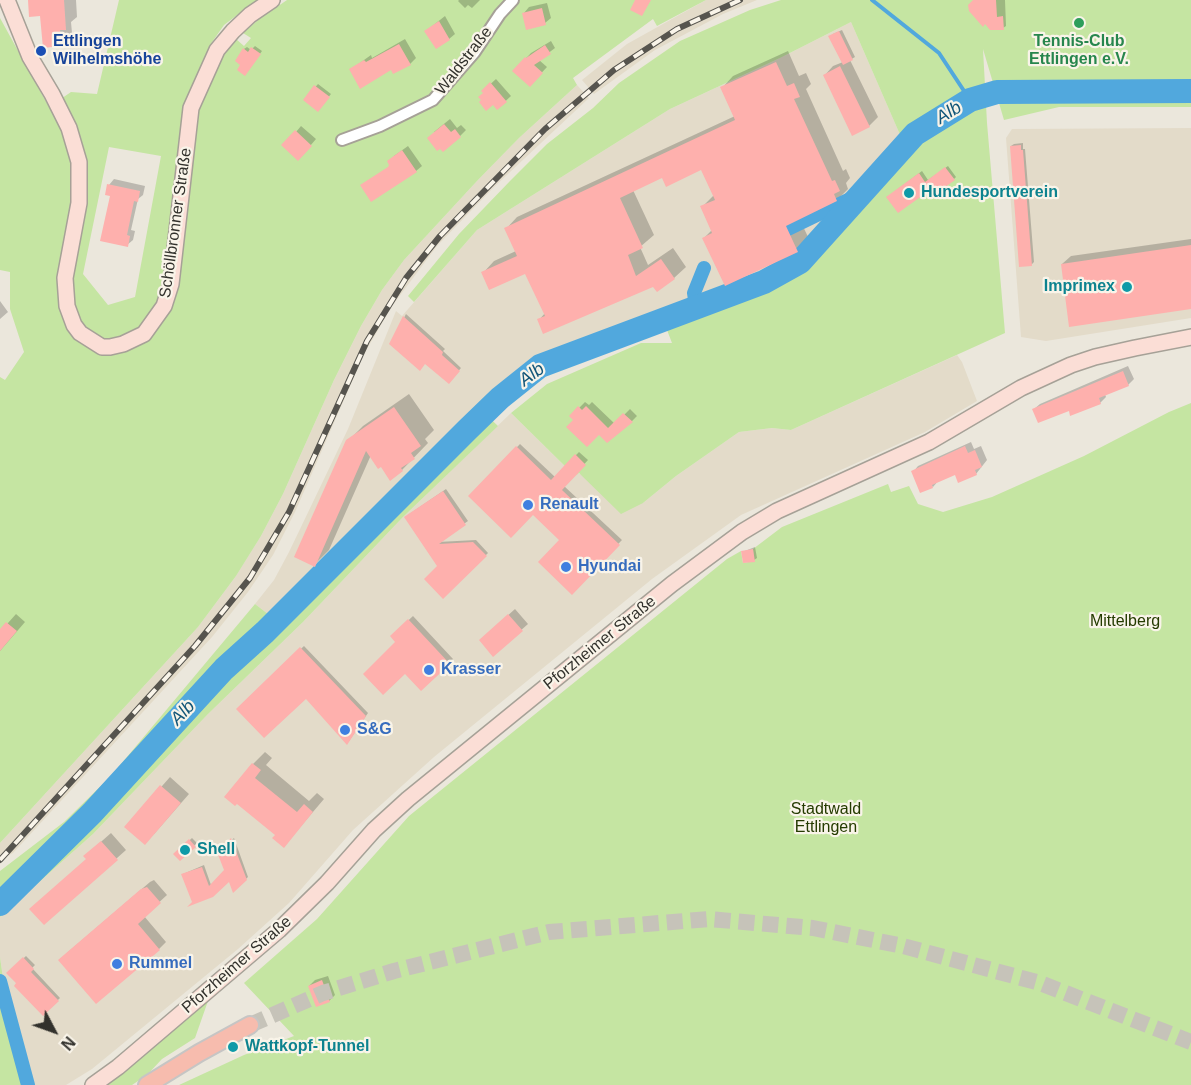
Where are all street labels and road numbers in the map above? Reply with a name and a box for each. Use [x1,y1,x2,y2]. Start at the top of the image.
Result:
street label: Waldstraße [431,23,497,99]
street label: Schöllbronner Straße [156,147,196,299]
street label: Pforzheimer Straße [540,592,660,694]
street label: Pforzheimer Straße [178,912,296,1018]

